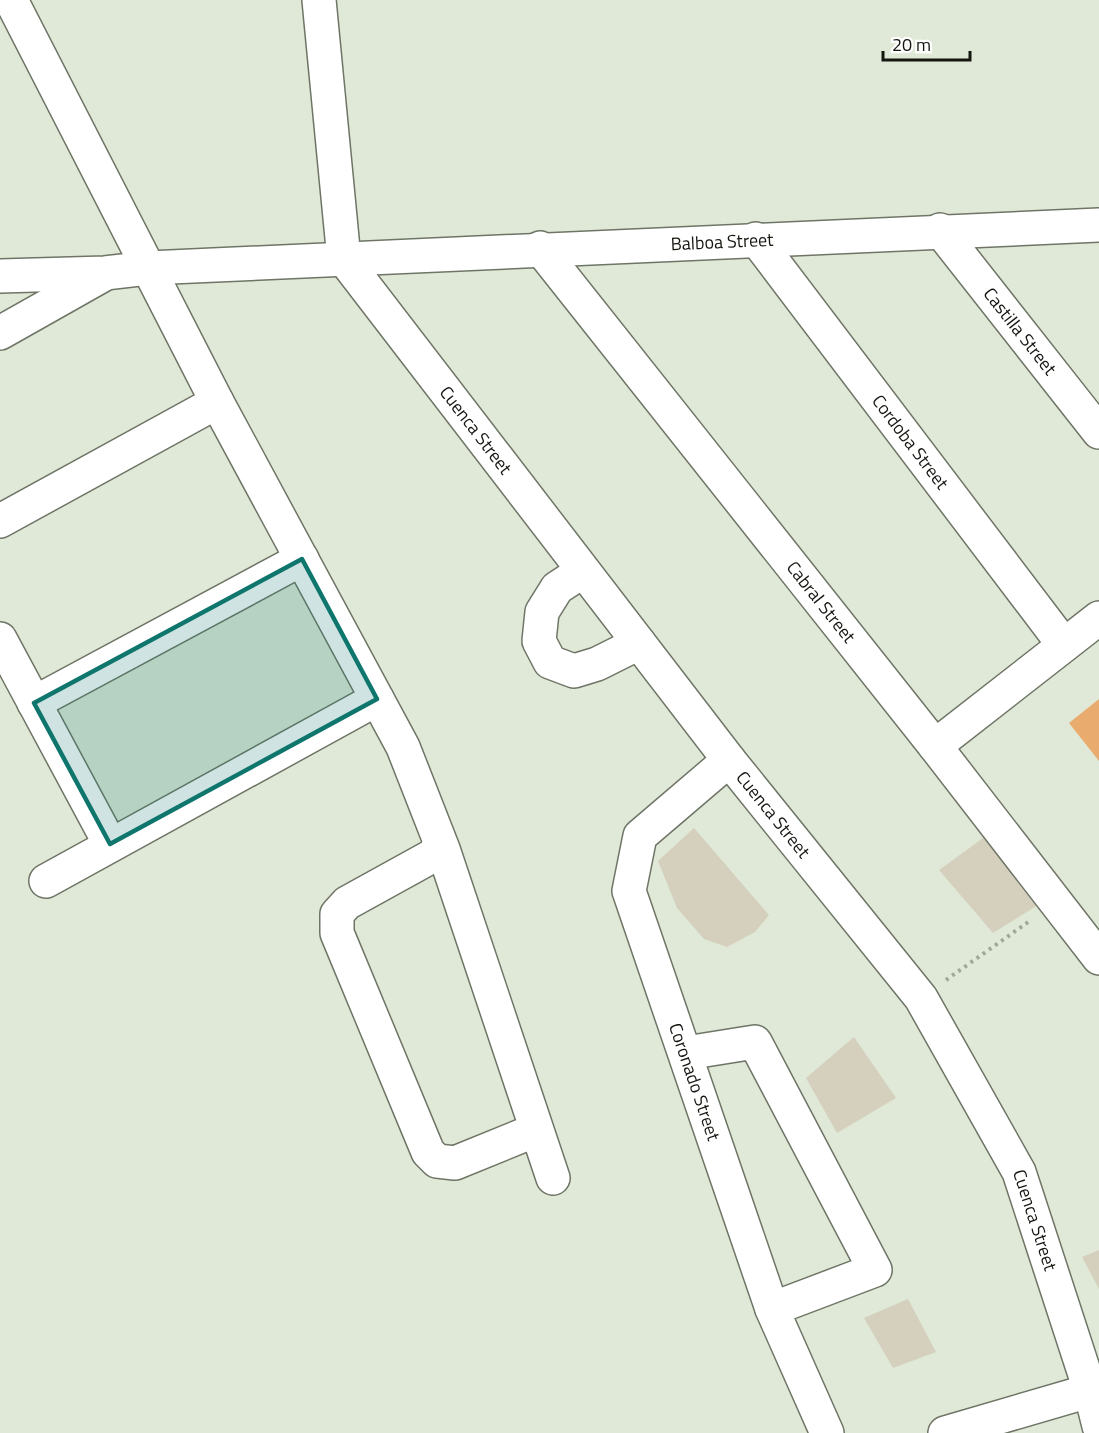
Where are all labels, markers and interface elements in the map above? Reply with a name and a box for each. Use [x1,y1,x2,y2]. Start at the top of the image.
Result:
scale bar [883,24,970,62]
text: 20 m [892,31,931,58]
street label: Balboa Street [670,226,775,257]
street label: Castilla Street [977,281,1064,381]
street label: Cuenca Street [433,380,519,480]
street label: Cordoba Street [866,389,956,496]
street label: Cabral Street [780,555,863,649]
street label: Cuenca Street [730,765,817,864]
street label: Coronado Street [662,1019,728,1145]
street label: Cuenca Street [1006,1166,1065,1275]

